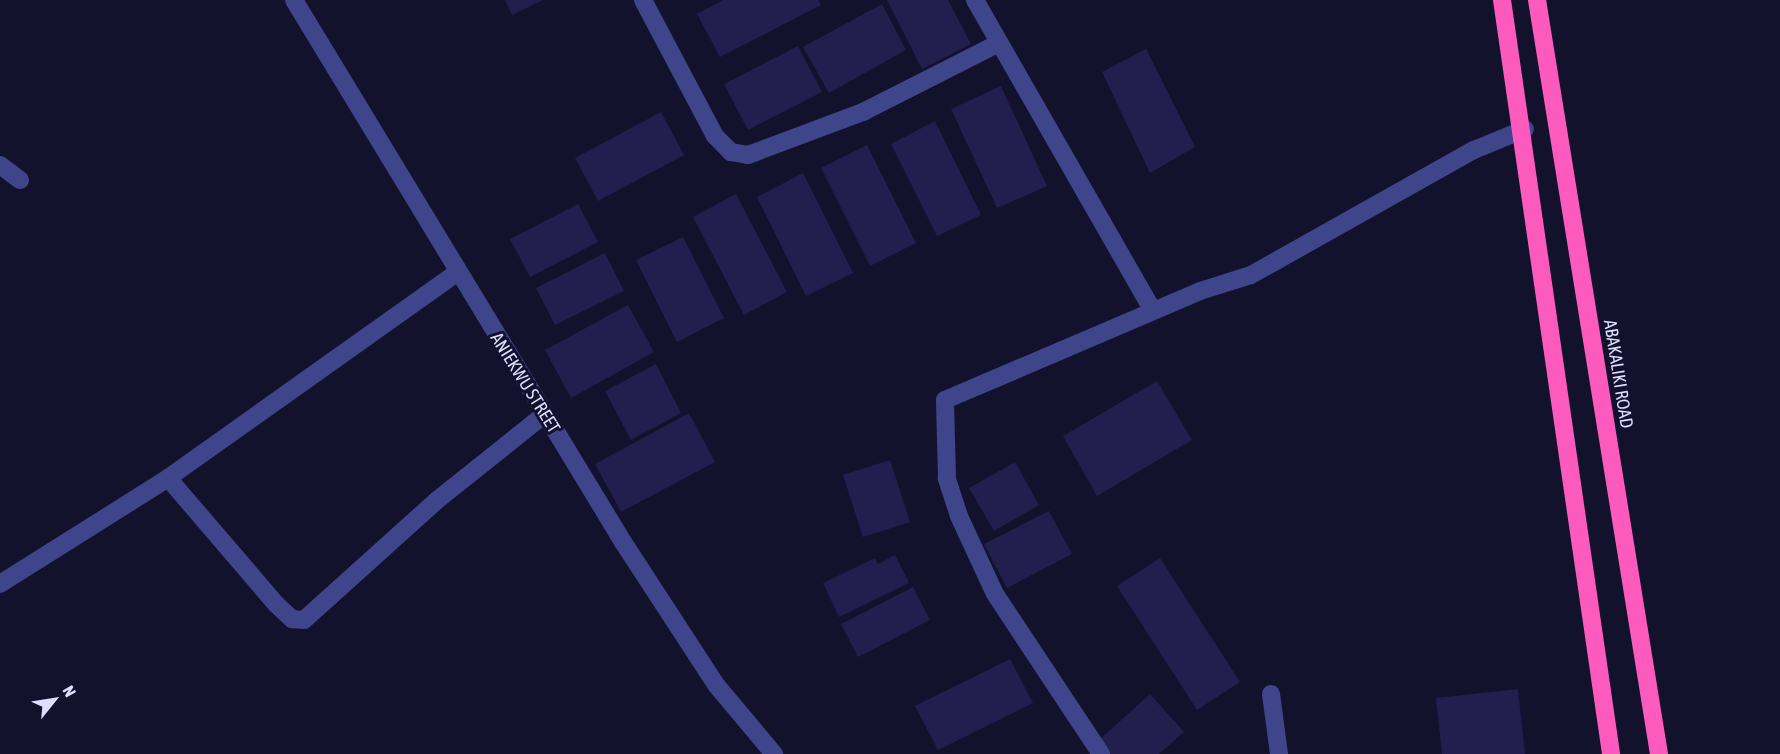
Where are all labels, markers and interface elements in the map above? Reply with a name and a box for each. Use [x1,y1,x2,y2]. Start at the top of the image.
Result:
street label: ABAKALIKI ROAD [1599,318,1637,430]
street label: ANIEKWU STREET [486,329,564,437]
north arrow [24,670,84,730]
text: N [59,682,80,700]

